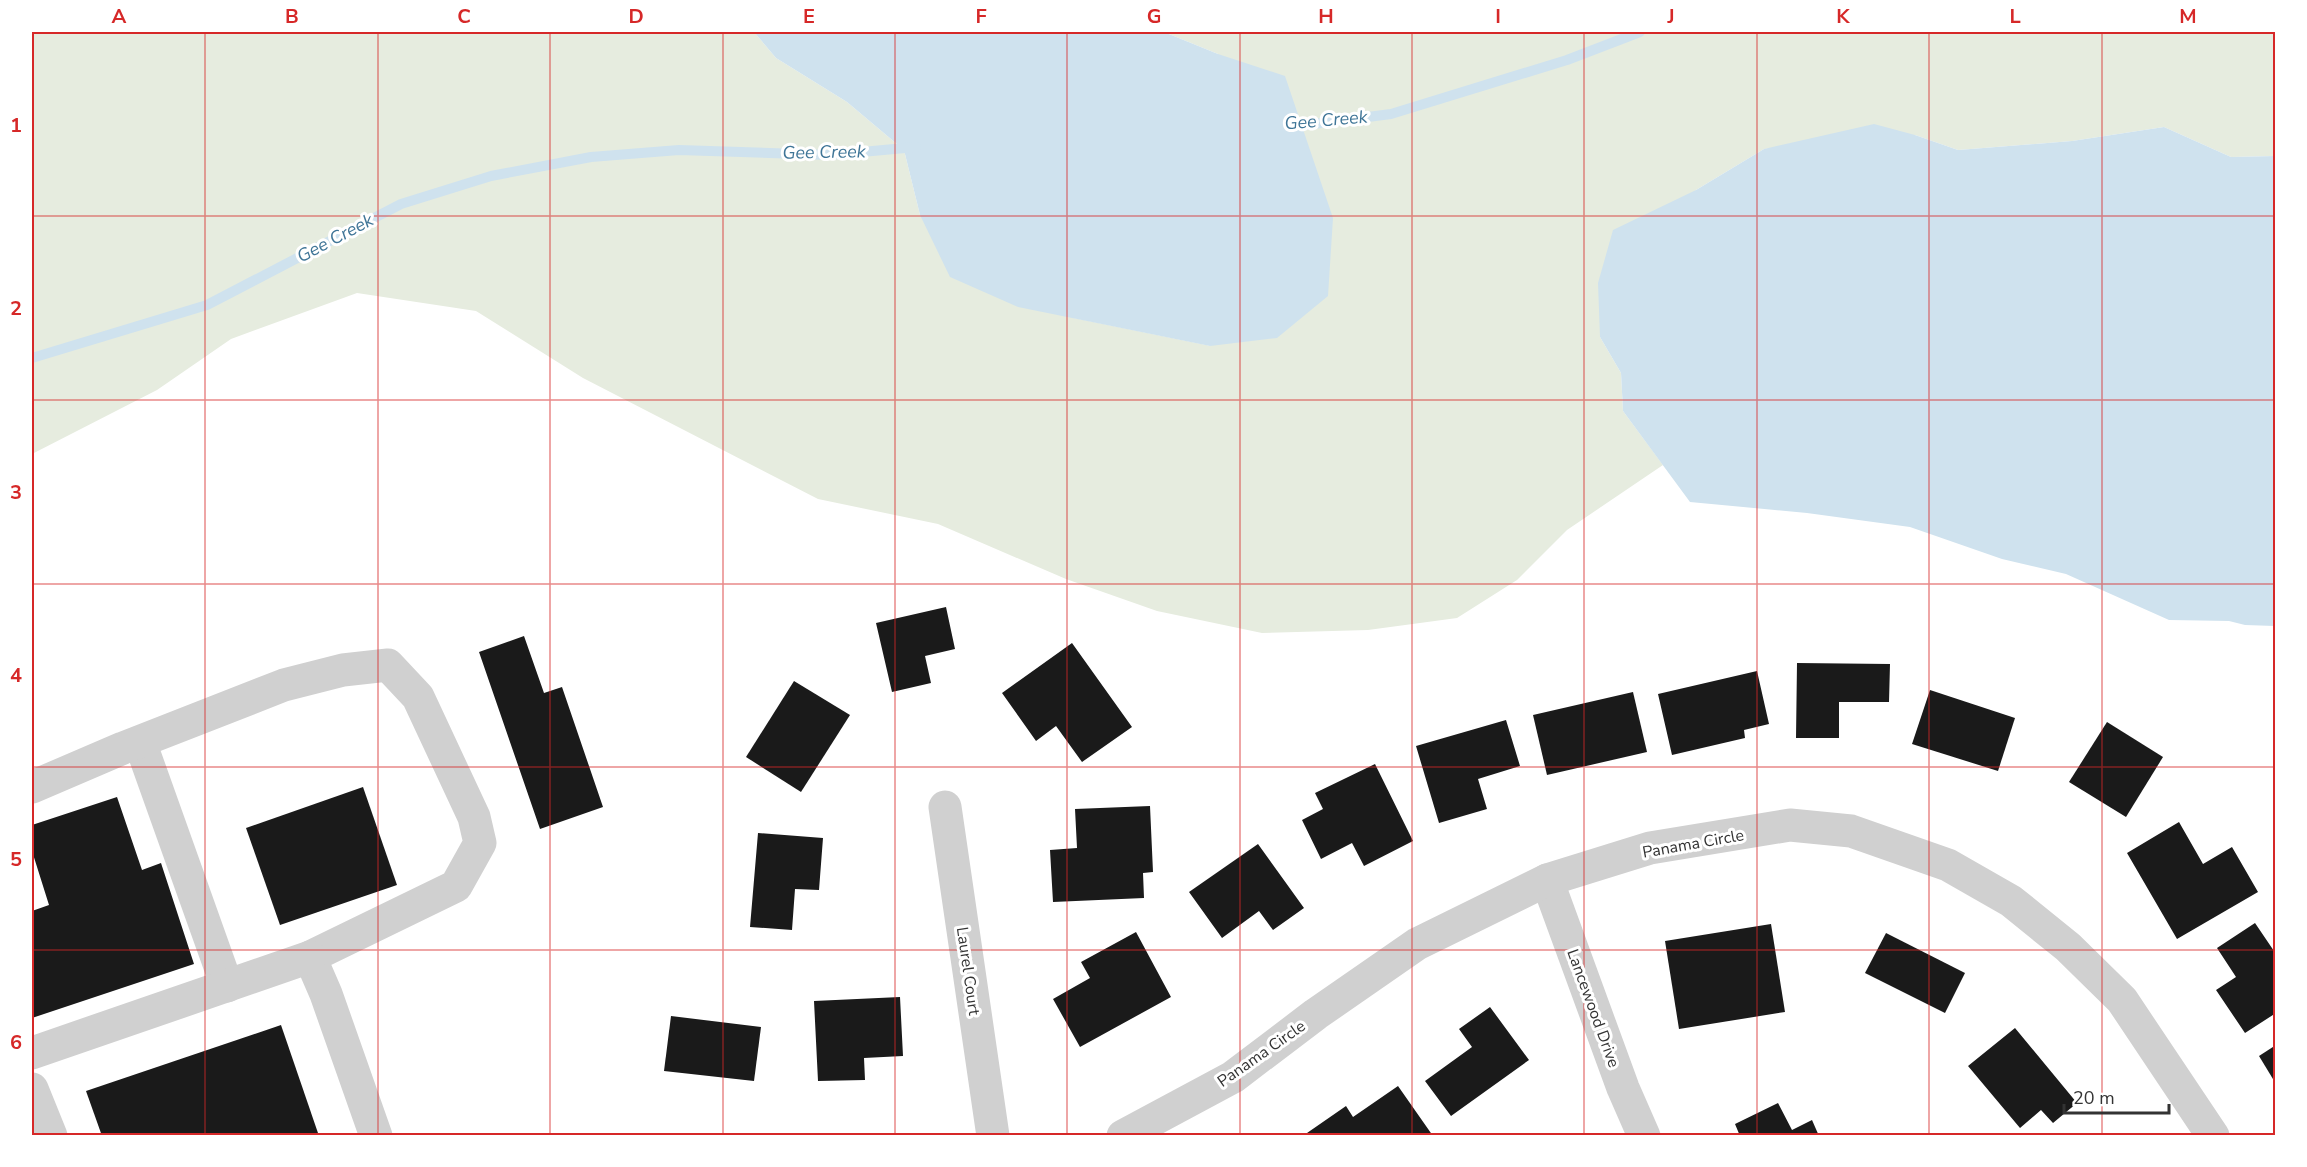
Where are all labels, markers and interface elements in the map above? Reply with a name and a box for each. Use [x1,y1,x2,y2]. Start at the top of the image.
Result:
text: A [112,3,127,30]
text: B [285,3,299,30]
text: C [457,3,471,30]
text: D [628,3,644,30]
text: E [803,3,815,30]
text: F [975,3,987,30]
text: G [1147,3,1161,30]
text: H [1318,3,1334,30]
text: I [1495,3,1501,30]
text: J [1666,3,1675,30]
text: K [1836,3,1850,30]
text: L [2009,3,2021,30]
text: M [2179,3,2197,30]
water label: Gee Creek [1283,104,1370,136]
text: 1 [10,112,22,139]
water label: Gee Creek [782,139,867,165]
water label: Gee Creek [293,207,378,268]
text: 2 [10,295,22,322]
text: 3 [10,479,22,506]
text: 4 [10,662,22,689]
street label: Panama Circle [1641,824,1746,864]
text: 5 [10,846,22,873]
street label: Laurel Court [951,926,985,1017]
street label: Lancewood Drive [1561,946,1625,1071]
street label: Panama Circle [1213,1015,1310,1092]
text: 6 [10,1029,22,1056]
scale bar [2064,1077,2169,1115]
text: 20 m [2073,1086,2115,1110]

